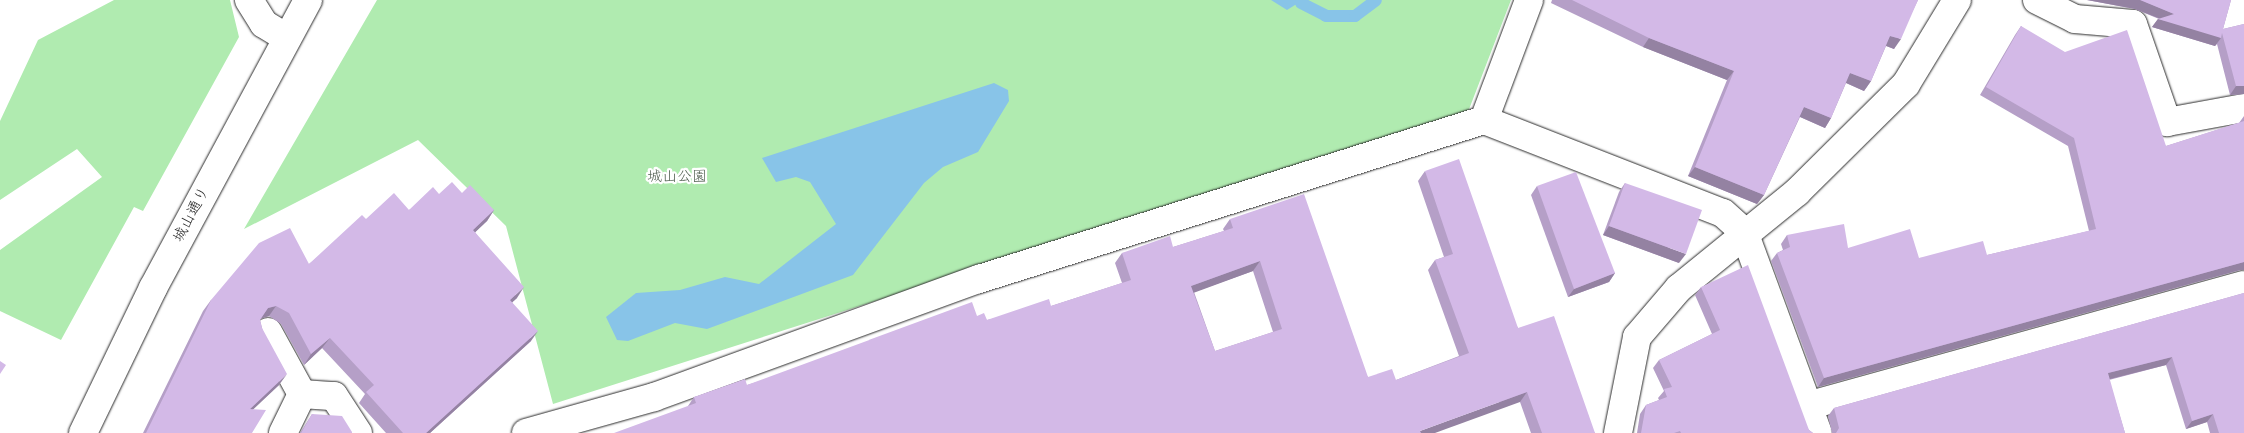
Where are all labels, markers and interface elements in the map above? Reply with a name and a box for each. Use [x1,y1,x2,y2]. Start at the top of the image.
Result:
park label: 城山公園 [647,169,707,187]
street label: 城山通り [170,184,214,246]

